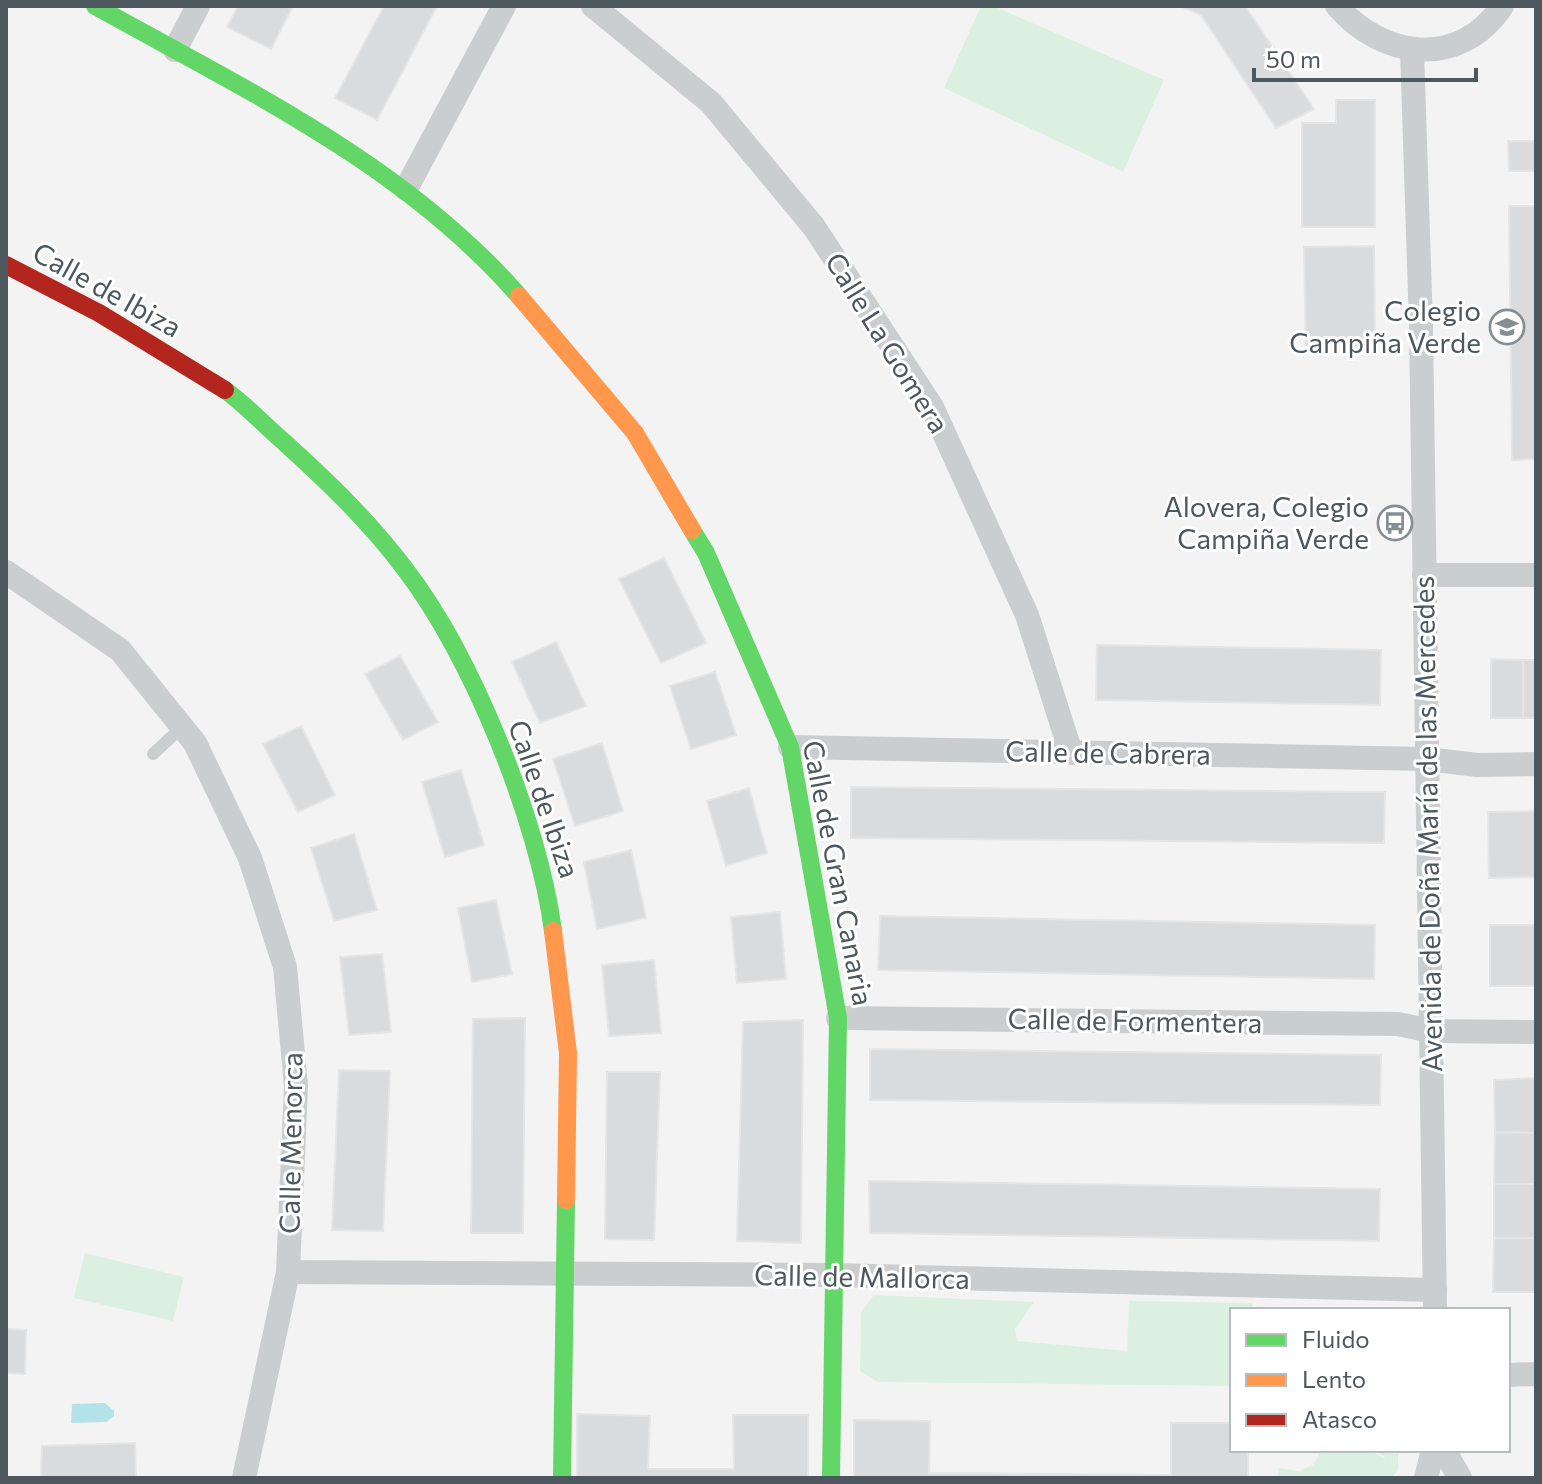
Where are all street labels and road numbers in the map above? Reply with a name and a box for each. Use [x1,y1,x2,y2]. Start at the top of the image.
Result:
street label: Calle de Ibiza [27,234,188,344]
street label: Calle La Gomera [819,246,957,439]
street label: Avenida de Doña María de las Mercedes [1406,576,1448,1072]
street label: Calle de Ibiza [502,715,588,882]
street label: Calle de Cabrera [1005,733,1211,771]
street label: Calle de Gran Canaria [797,737,881,1008]
street label: Calle de Formentera [1007,1001,1263,1039]
street label: Calle Menorca [271,1052,309,1234]
street label: Calle de Mallorca [754,1257,970,1295]

